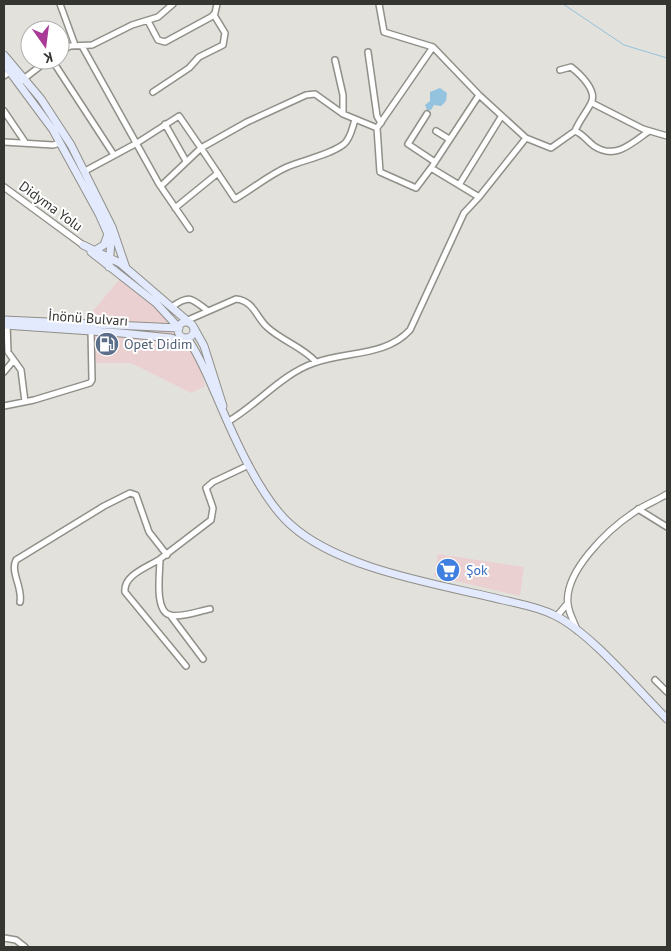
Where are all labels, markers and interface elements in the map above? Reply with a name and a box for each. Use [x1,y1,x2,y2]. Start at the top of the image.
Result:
north arrow [20,20,70,70]
text: K [41,48,55,67]
street label: Didyma Yolu [16,177,86,235]
street label: İnönü Bulvarı [47,306,129,330]
fuel station icon: Opet Didim [94,331,120,357]
place label: Opet Didim [124,335,192,353]
supermarket icon: Şok [435,557,461,583]
place label: Şok [466,561,488,579]

